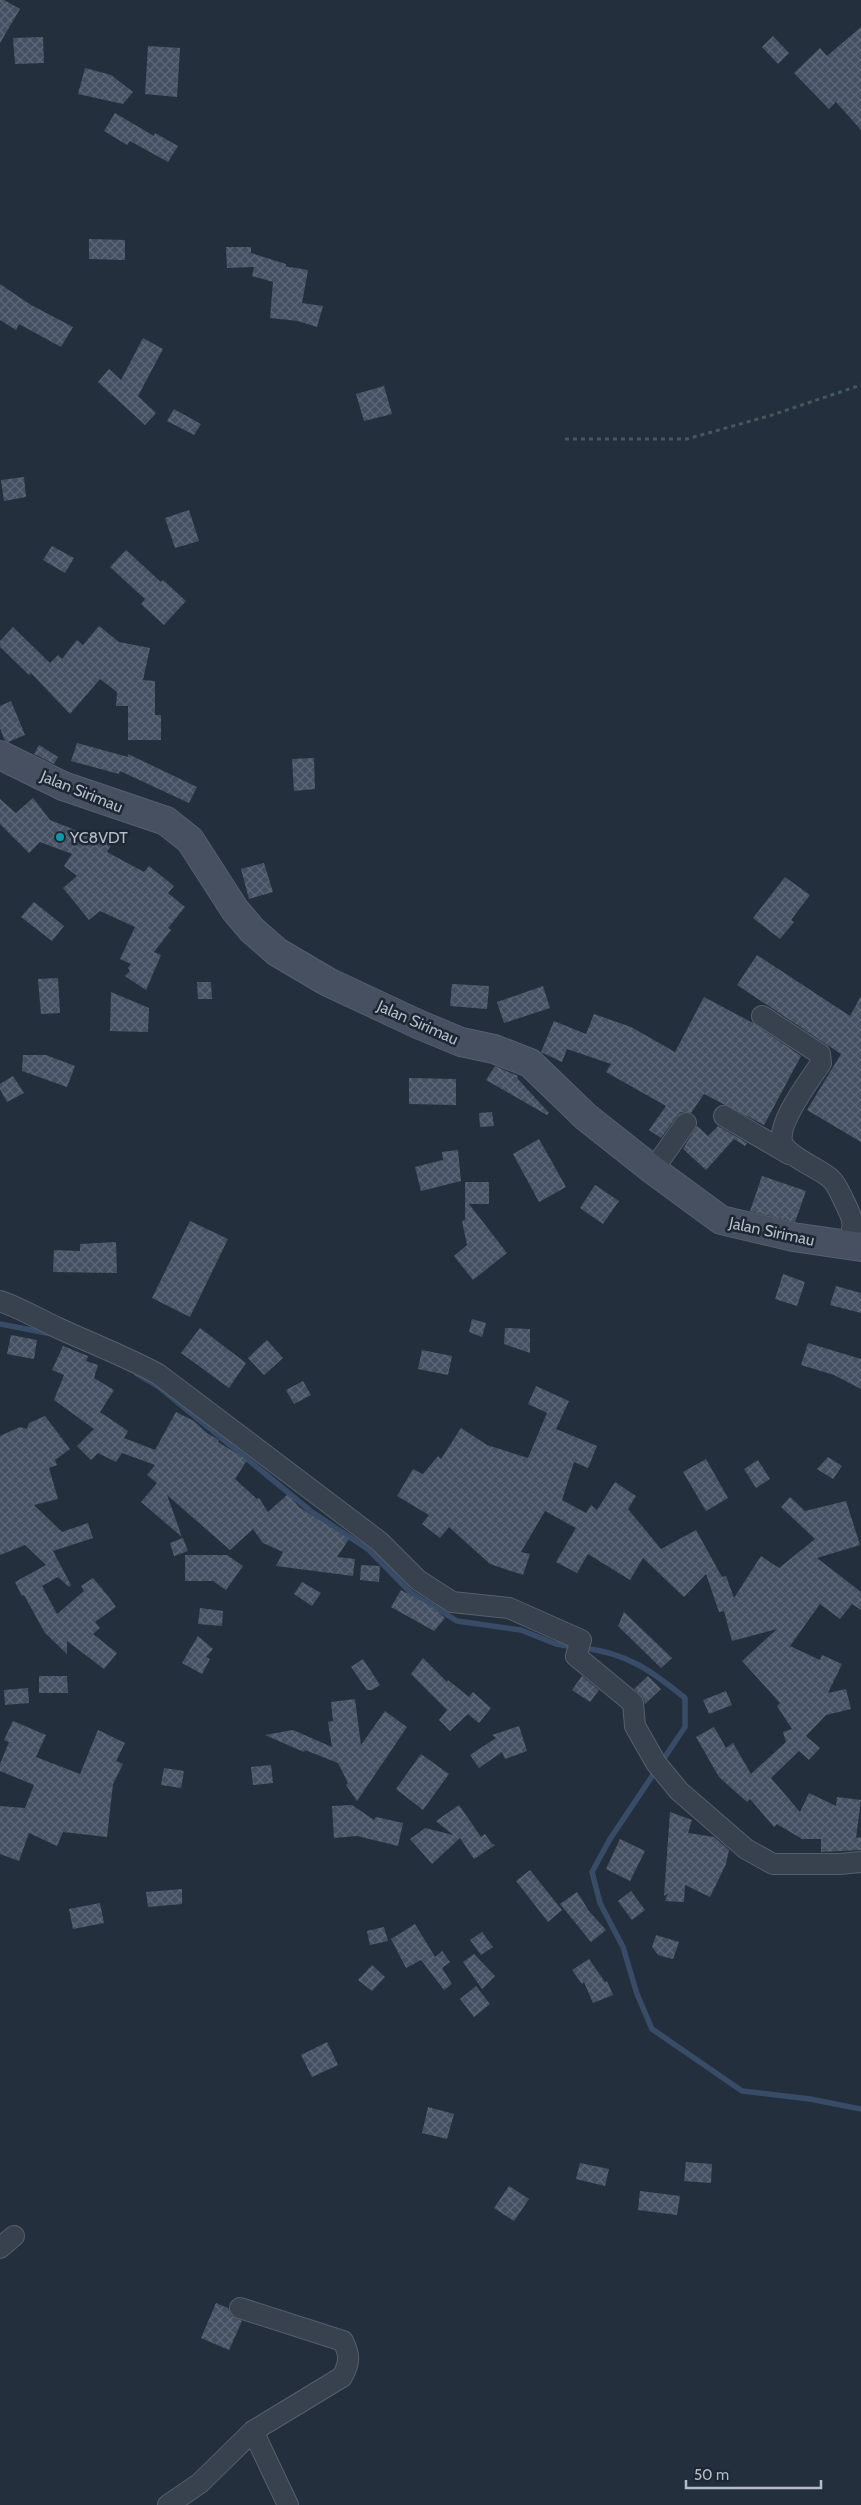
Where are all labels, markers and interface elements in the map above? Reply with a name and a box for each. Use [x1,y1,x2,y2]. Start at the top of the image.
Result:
street label: Jalan Sirimau [37,766,126,817]
place label: YC8VDT [69,828,128,847]
marker: YC8VDT [54,831,66,843]
street label: Jalan Sirimau [373,996,461,1049]
street label: Jalan Sirimau [726,1213,816,1250]
scale bar [686,2458,821,2490]
text: 50 m [694,2466,729,2484]

